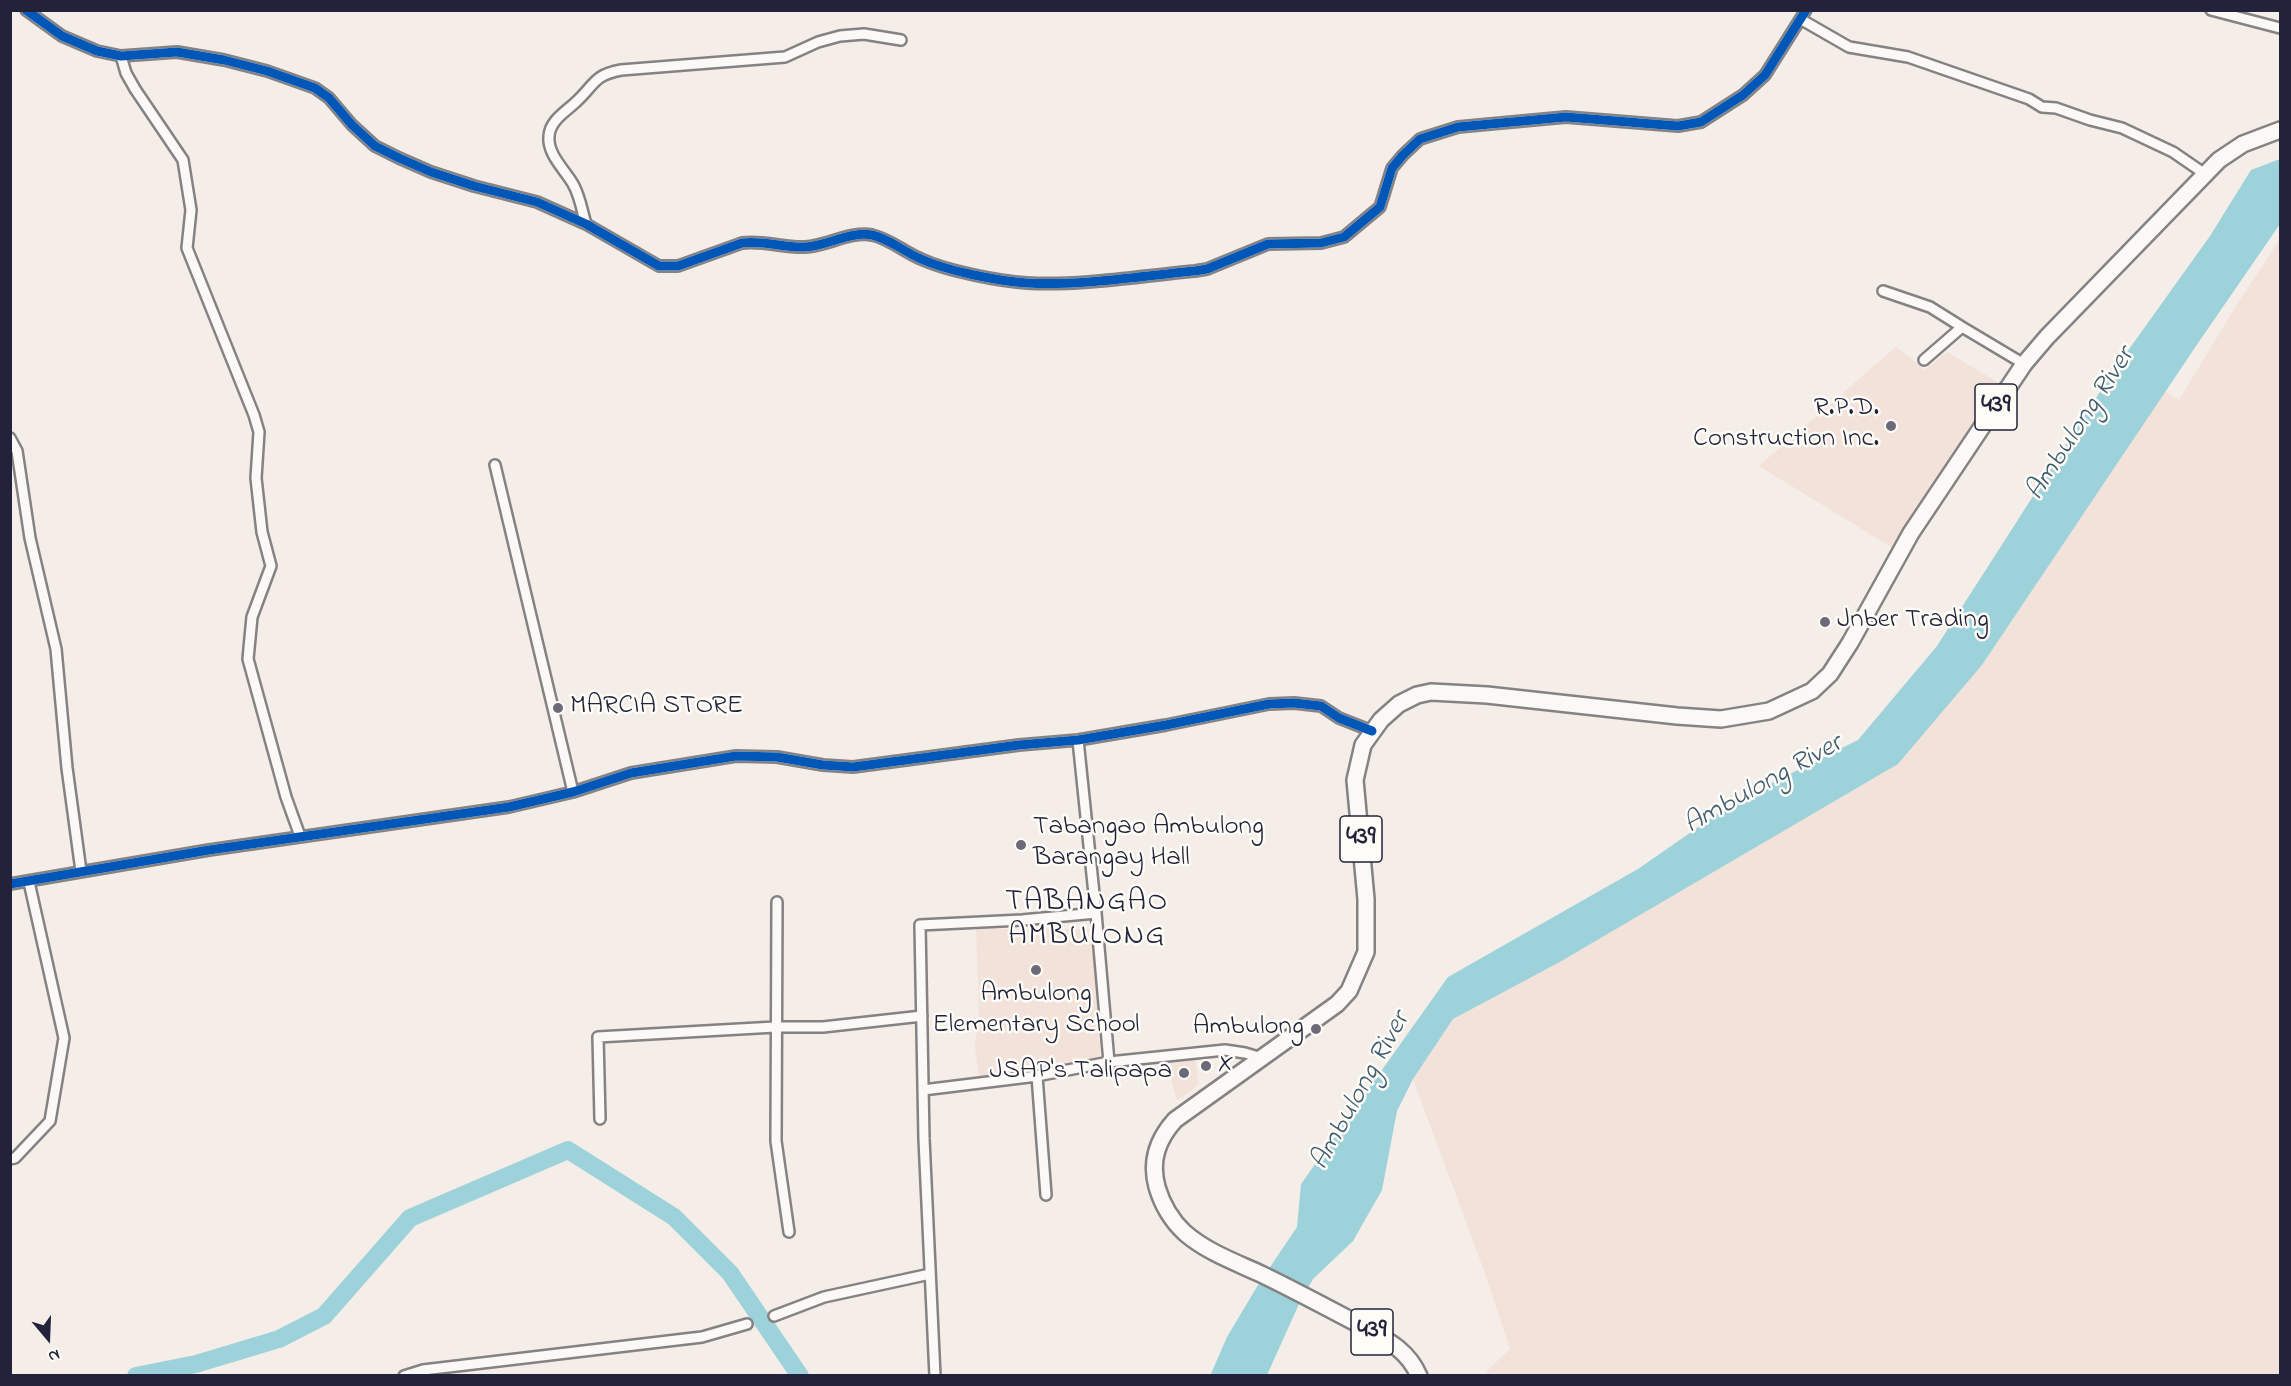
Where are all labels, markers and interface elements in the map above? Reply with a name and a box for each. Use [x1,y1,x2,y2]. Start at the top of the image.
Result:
water label: Ambulong River [2020,342,2144,508]
road number: 439 [1975,384,2017,430]
place label: R.P.D. Construction Inc. [1693,394,1879,457]
marker: R.P.D. Construction Inc. [1884,419,1898,433]
place label: Jnber Trading [1837,606,1989,638]
marker: Jnber Trading [1818,615,1832,629]
place label: MARCIA STORE [570,692,743,724]
marker: MARCIA STORE [551,701,565,715]
water label: Ambulong River [1679,729,1849,843]
place label: Tabangao Ambulong Barangay Hall [1033,813,1264,876]
road number: 439 [1340,816,1382,862]
marker: Tabangao Ambulong Barangay Hall [1014,838,1028,852]
district label: TABANGAO AMBULONG [1005,886,1169,956]
marker: Ambulong Elementary School [1029,963,1043,977]
place label: Ambulong Elementary School [932,980,1140,1043]
water label: Ambulong River [1305,1007,1419,1177]
place label: Ambulong [1193,1013,1304,1045]
marker: Ambulong [1309,1022,1323,1036]
place label: X [1218,1050,1234,1082]
place label: JSAP's Talipapa [990,1057,1172,1089]
marker: X [1199,1059,1213,1073]
marker: JSAP's Talipapa [1177,1066,1191,1080]
north arrow [18,1308,78,1368]
road number: 439 [1351,1309,1393,1355]
text: N [45,1342,63,1368]

